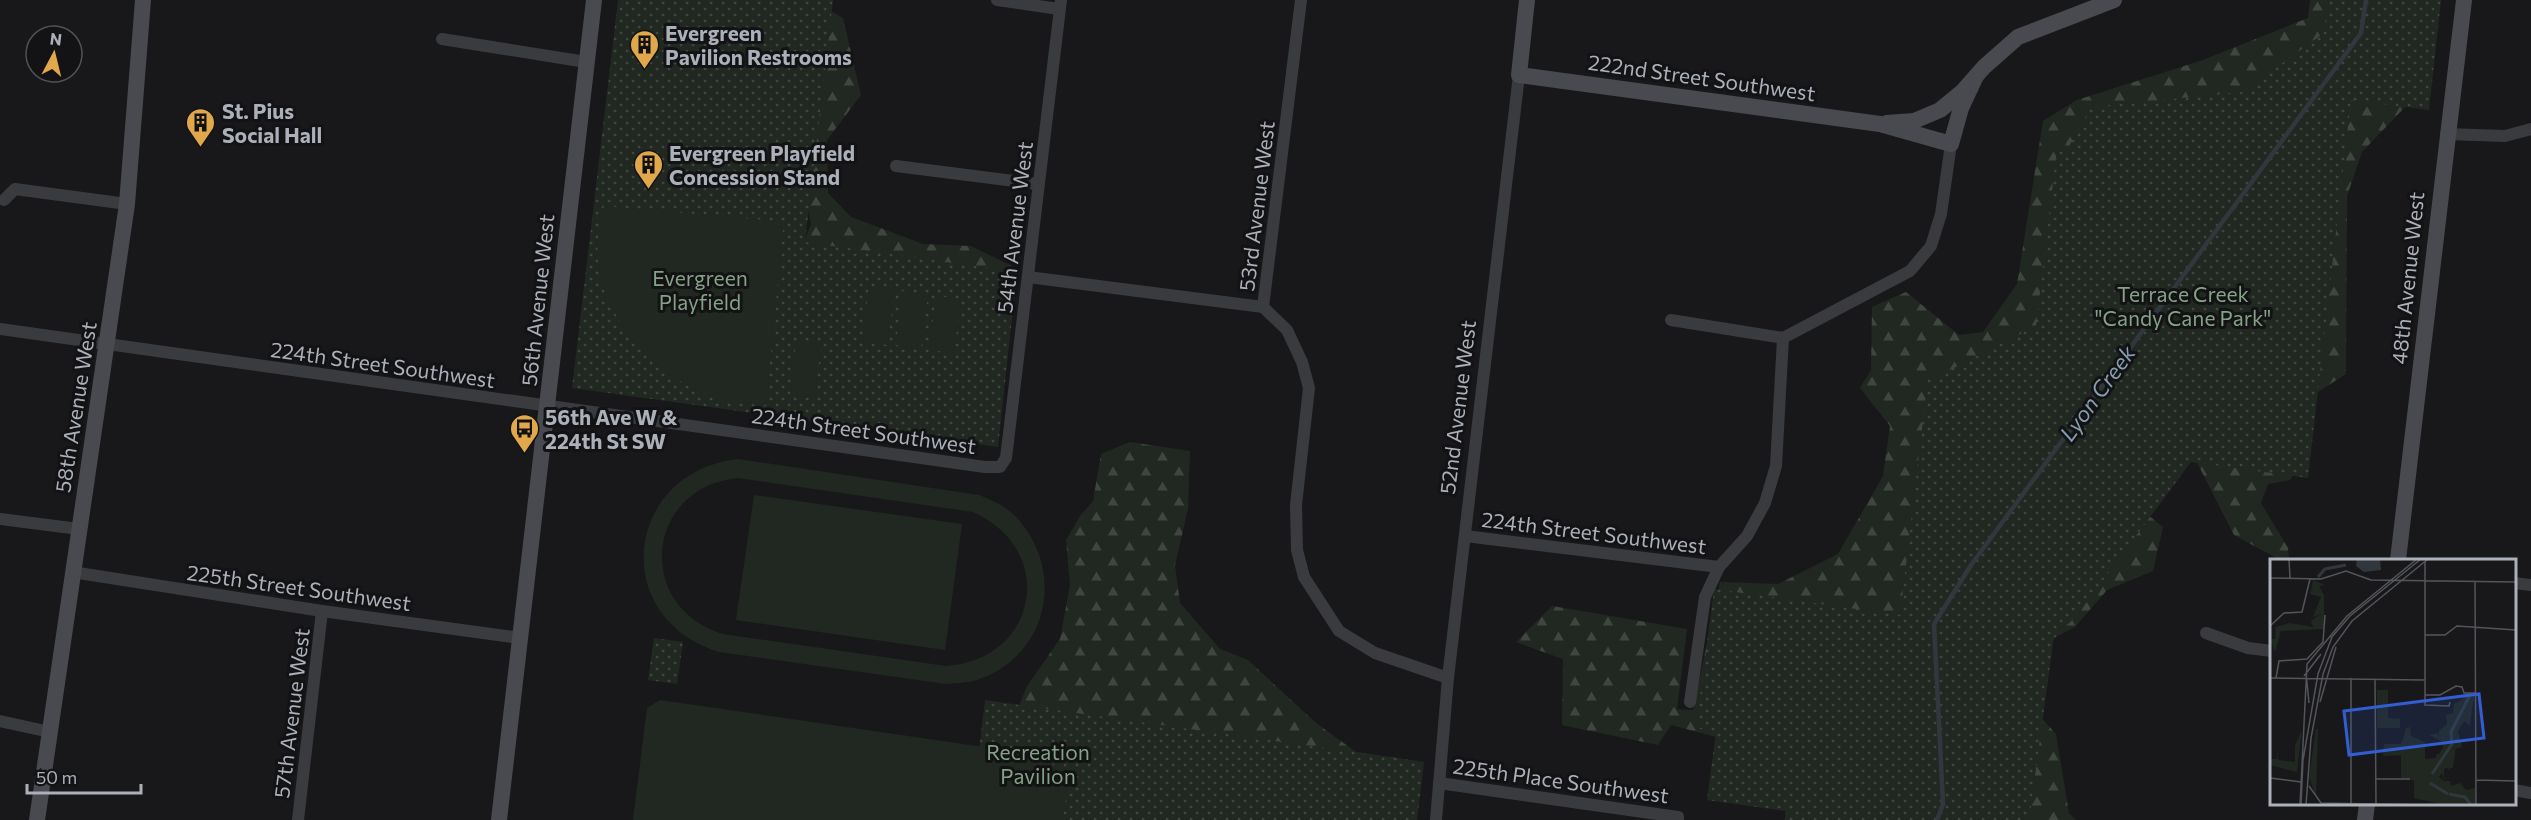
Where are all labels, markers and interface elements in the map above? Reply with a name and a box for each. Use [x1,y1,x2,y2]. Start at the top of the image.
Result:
place label: Evergreen Pavilion Restrooms [665,20,852,69]
north arrow [24,24,84,84]
text: N [49,28,63,49]
building icon: Evergreen Pavilion Restrooms [628,28,660,70]
street label: 222nd Street Southwest [1587,49,1817,105]
place label: St. Pius Social Hall [222,98,322,147]
building icon: St. Pius Social Hall [185,106,217,148]
street label: 53rd Avenue West [1233,119,1279,293]
place label: Evergreen Playfield Concession Stand [669,140,855,189]
street label: 54th Avenue West [991,140,1037,314]
building icon: Evergreen Playfield Concession Stand [632,148,664,190]
street label: 48th Avenue West [2386,191,2428,365]
street label: 56th Avenue West [516,213,558,387]
park label: Evergreen Playfield [652,265,748,314]
park label: Terrace Creek "Candy Cane Park" [2095,281,2271,330]
street label: 52nd Avenue West [1434,319,1480,495]
street label: 58th Avenue West [49,320,101,494]
street label: 224th Street Southwest [269,336,497,392]
water label: Lyon Creek [2053,339,2141,446]
street label: 224th Street Southwest [750,402,978,458]
place label: 56th Ave W & 224th St SW [545,404,677,453]
bus stop icon: 56th Ave W & 224th St SW [508,412,540,454]
street label: 224th Street Southwest [1480,506,1708,558]
street label: 225th Street Southwest [185,559,413,615]
inset map [2270,559,2516,805]
street label: 57th Avenue West [268,627,314,799]
park label: Recreation Pavilion [986,739,1090,788]
street label: 225th Place Southwest [1452,752,1670,808]
scale bar [27,757,141,795]
text: 50 m [36,766,77,788]

